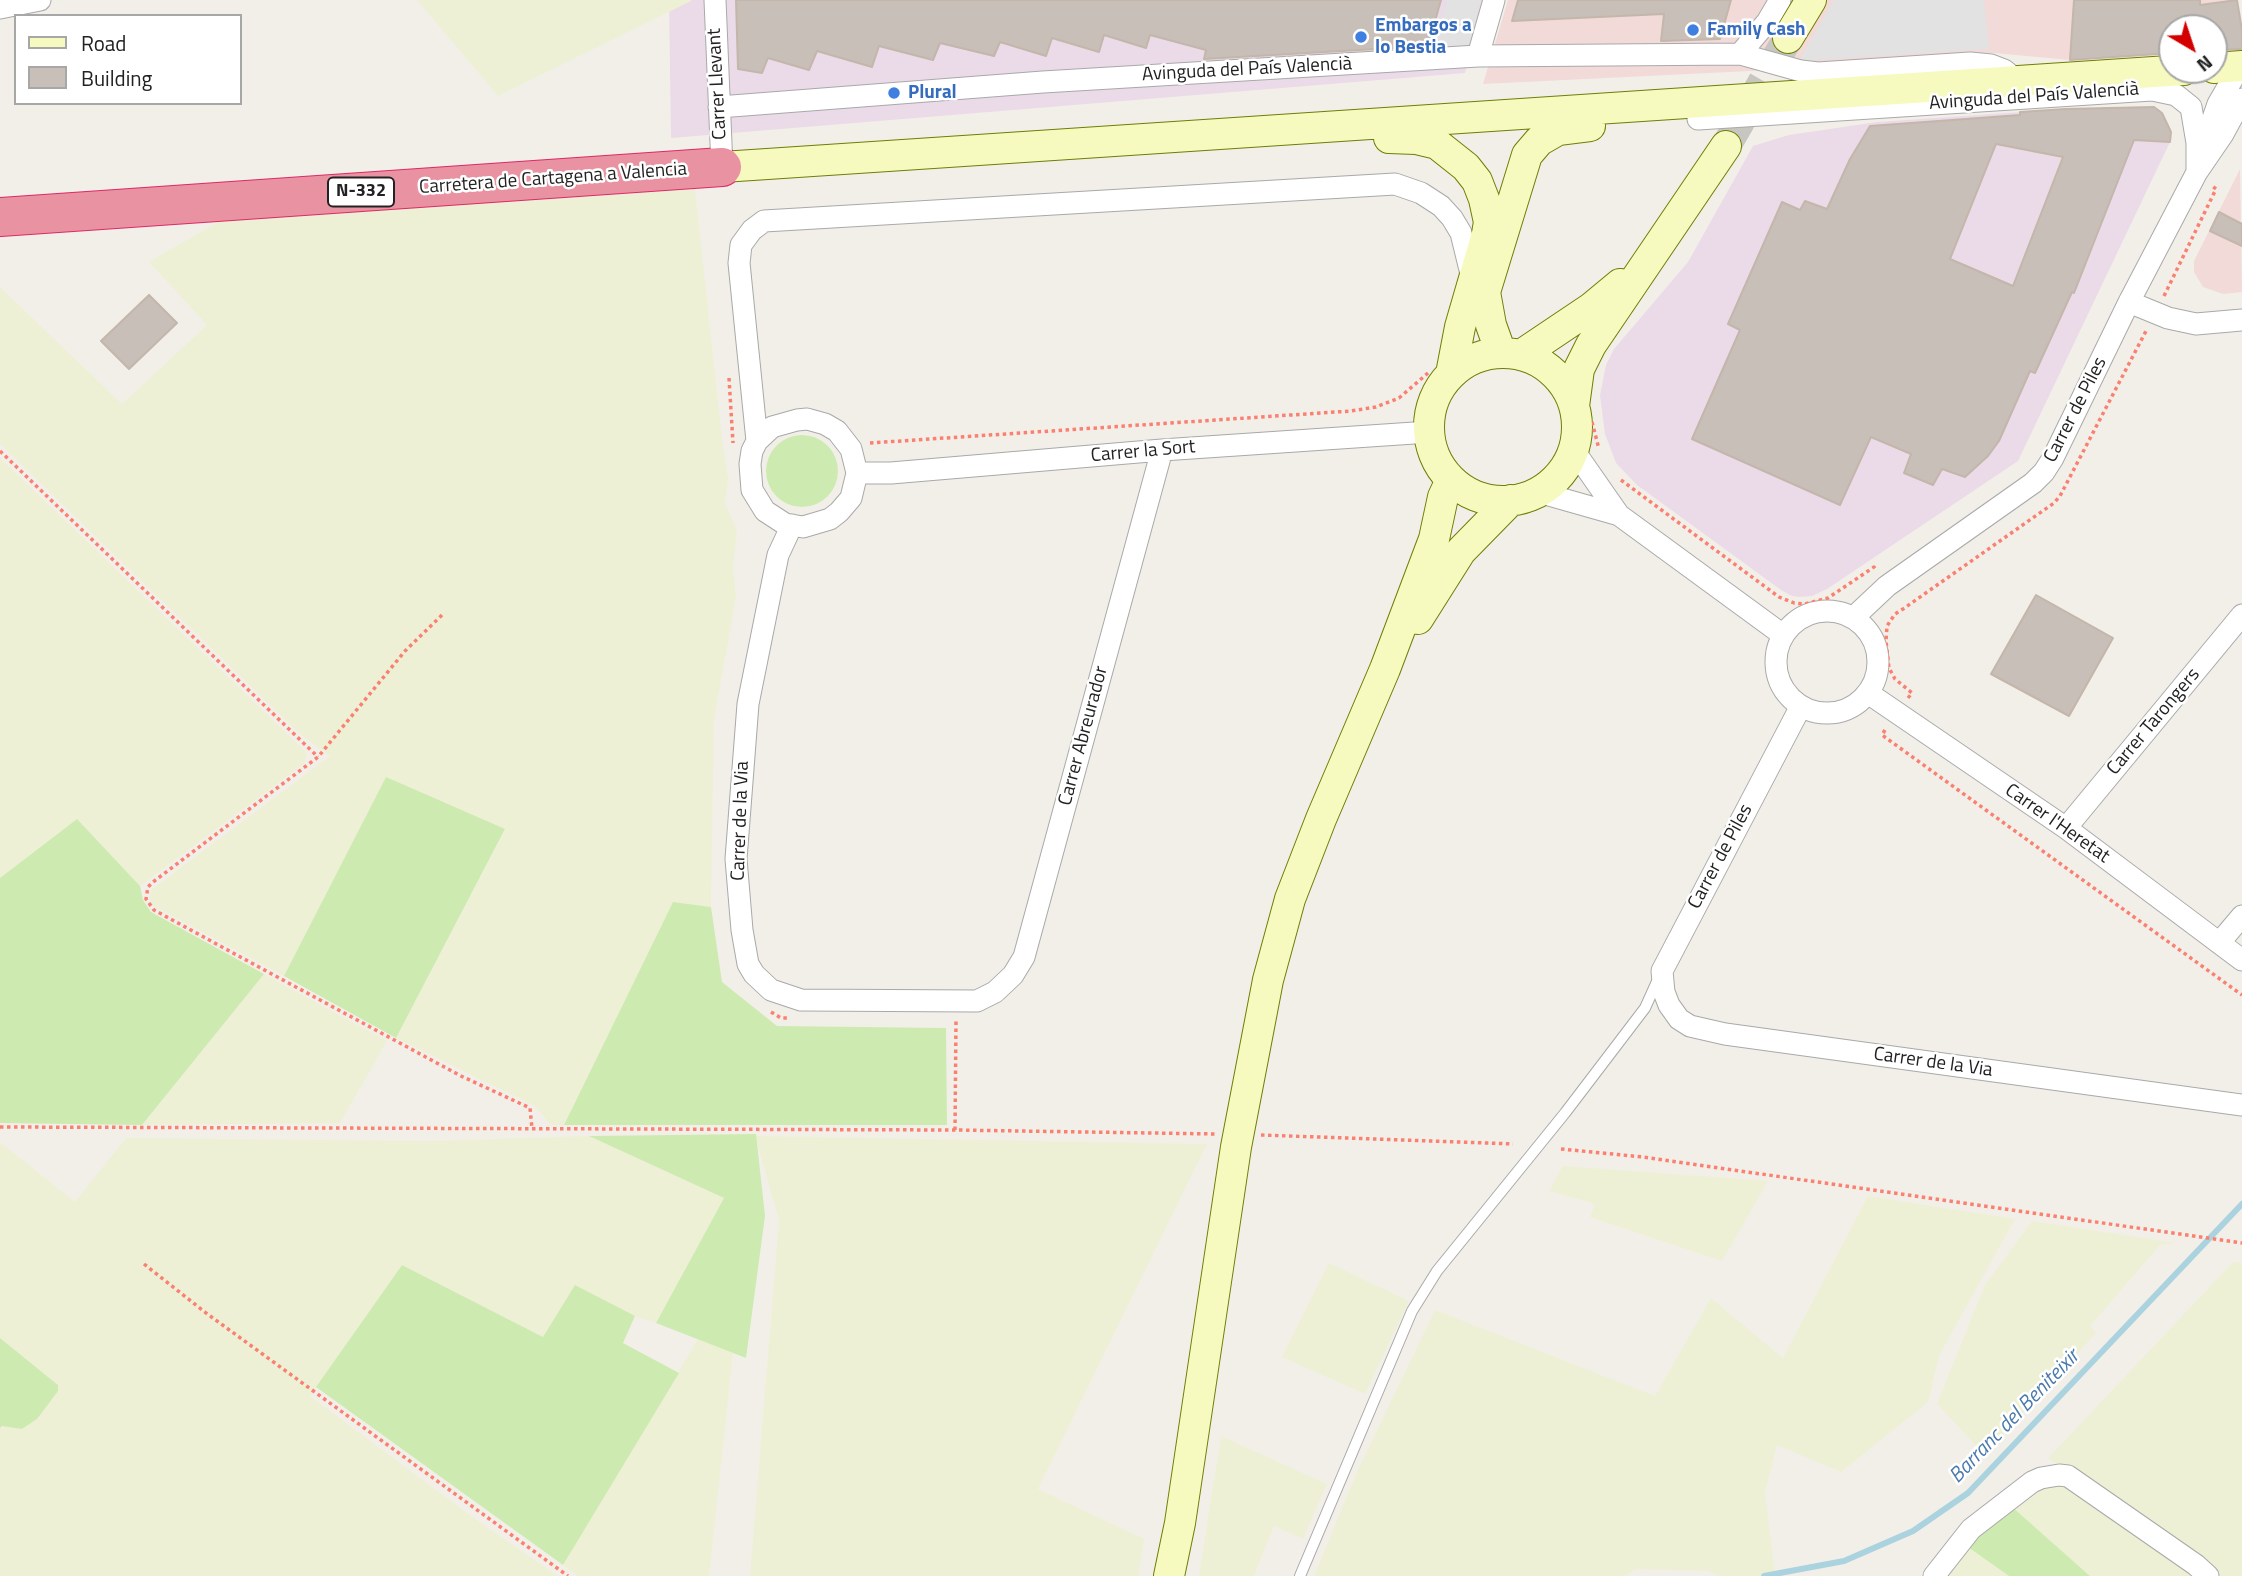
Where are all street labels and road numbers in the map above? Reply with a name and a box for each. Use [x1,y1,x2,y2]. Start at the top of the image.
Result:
street label: Carrer Llevant [704,28,732,140]
street label: Avinguda del País Valencià [1141,53,1353,87]
street label: Avinguda del País Valencià [1928,78,2140,116]
street label: Carretera de Cartagena a Valencia [418,158,688,200]
road number: N-332 [328,177,394,206]
street label: Carrer de Piles [2040,353,2112,467]
street label: Carrer la Sort [1090,436,1196,468]
street label: Carrer Abreurador [1054,664,1114,808]
street label: Carrer Tarongers [2103,664,2205,780]
street label: Carrer de la Via [728,761,754,881]
street label: Carrer l'Heretat [2000,779,2114,869]
street label: Carrer de Piles [1684,801,1758,913]
street label: Carrer de la Via [1872,1043,1994,1083]

